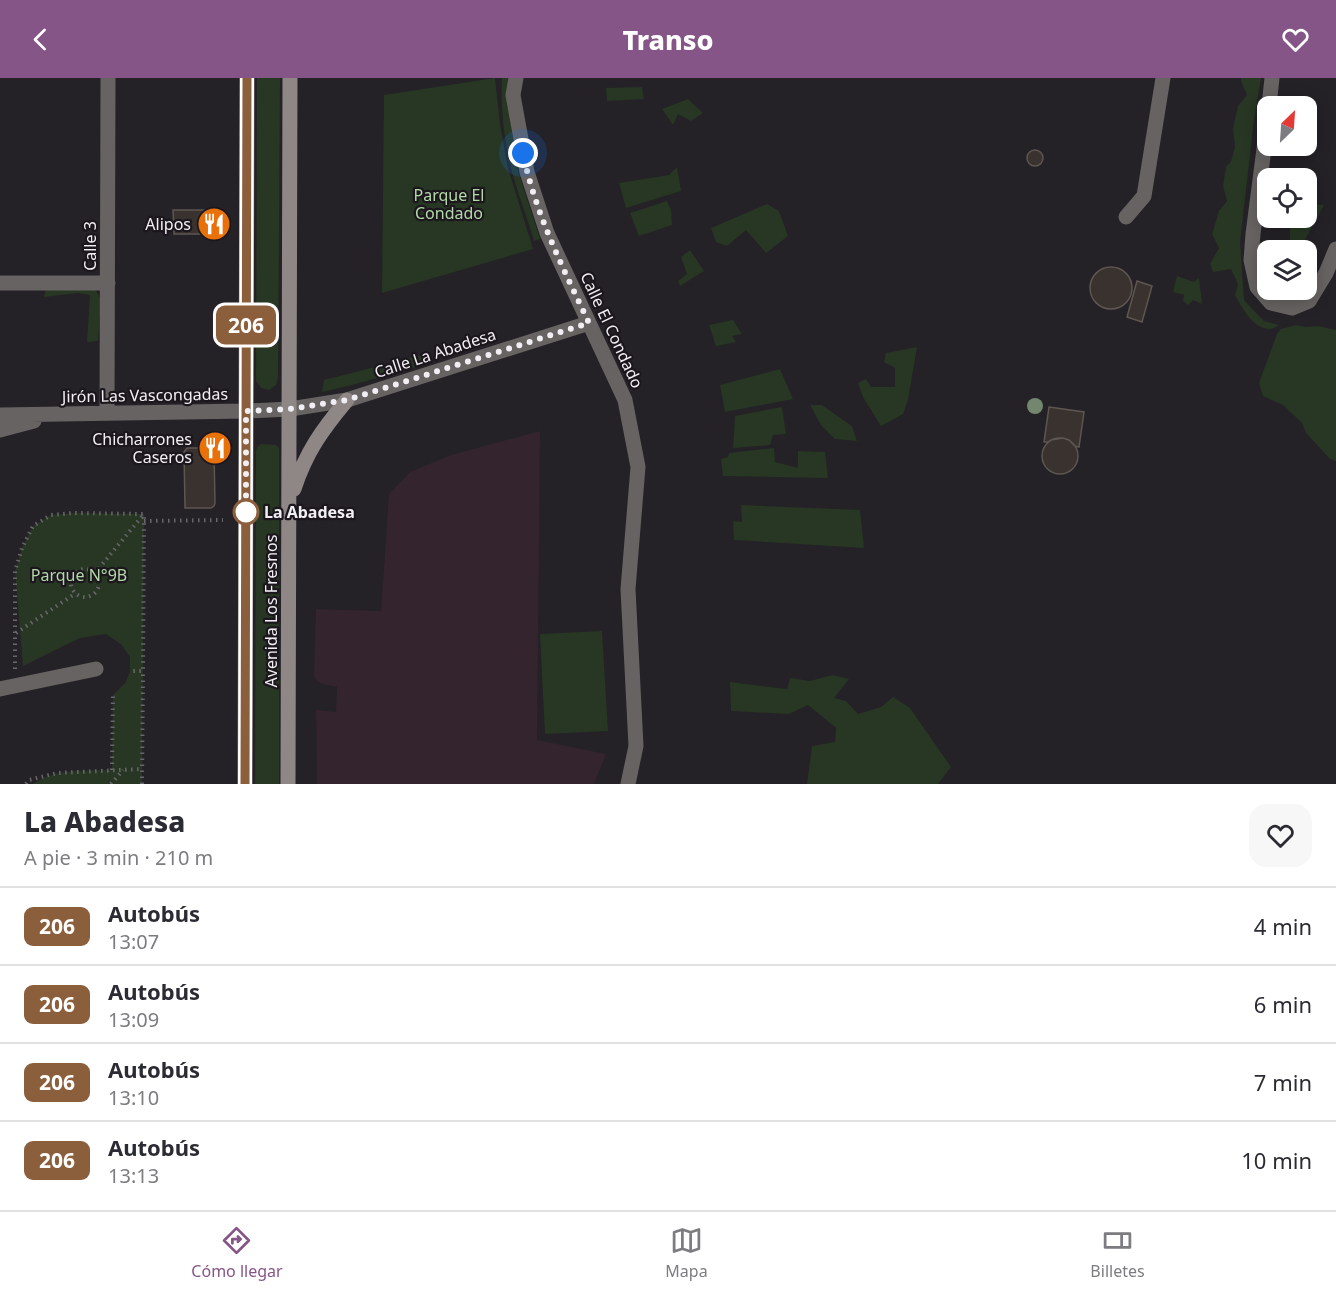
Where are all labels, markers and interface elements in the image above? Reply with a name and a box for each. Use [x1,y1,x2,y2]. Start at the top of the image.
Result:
text: Transo [622,21,714,58]
icon: back [24,23,57,56]
icon: heart [1279,23,1312,56]
north arrow [1257,96,1317,156]
map controls [1257,96,1317,300]
your location [508,138,538,168]
button: locate [1257,168,1317,228]
park label: Parque El Condado [414,184,484,224]
restaurant icon: Alipos [196,206,232,242]
place label: Alipos [145,213,191,235]
street label: Calle 3 [79,221,101,271]
button: layers [1257,240,1317,300]
street label: Calle El Condado [575,268,649,392]
line badge: 206 [212,306,280,344]
text: 206 [228,311,264,339]
street label: Calle La Abadesa [371,323,499,383]
street label: Jirón Las Vascongadas [60,383,228,407]
place label: Chicharrones Caseros [92,428,192,468]
restaurant icon: Chicharrones Caseros [197,430,233,466]
marker: La Abadesa [233,499,259,525]
place label: La Abadesa [264,501,355,523]
street label: Avenida Los Fresnos [260,535,282,687]
park label: Parque N°9B [31,564,127,586]
text: La Abadesa [24,802,185,840]
button: heart [1249,804,1312,867]
text: A pie · 3 min · 210 m [24,844,213,871]
text: Autobús [108,898,200,928]
text: 4 min [1254,911,1312,941]
text: 206 [39,912,75,940]
text: 13:07 [108,928,159,955]
text: Autobús [108,976,200,1006]
text: 6 min [1254,989,1312,1019]
text: 206 [39,990,75,1018]
text: 13:09 [108,1006,159,1033]
text: Autobús [108,1054,200,1084]
text: 7 min [1254,1067,1312,1097]
text: 206 [39,1068,75,1096]
text: 13:10 [108,1084,159,1111]
text: Autobús [108,1132,200,1162]
text: 10 min [1241,1145,1312,1175]
text: 206 [39,1146,75,1174]
text: 13:13 [108,1162,159,1189]
tab: Cómo llegar [191,1224,283,1282]
tab: Mapa [665,1224,708,1282]
tab: Billetes [1090,1224,1145,1282]

